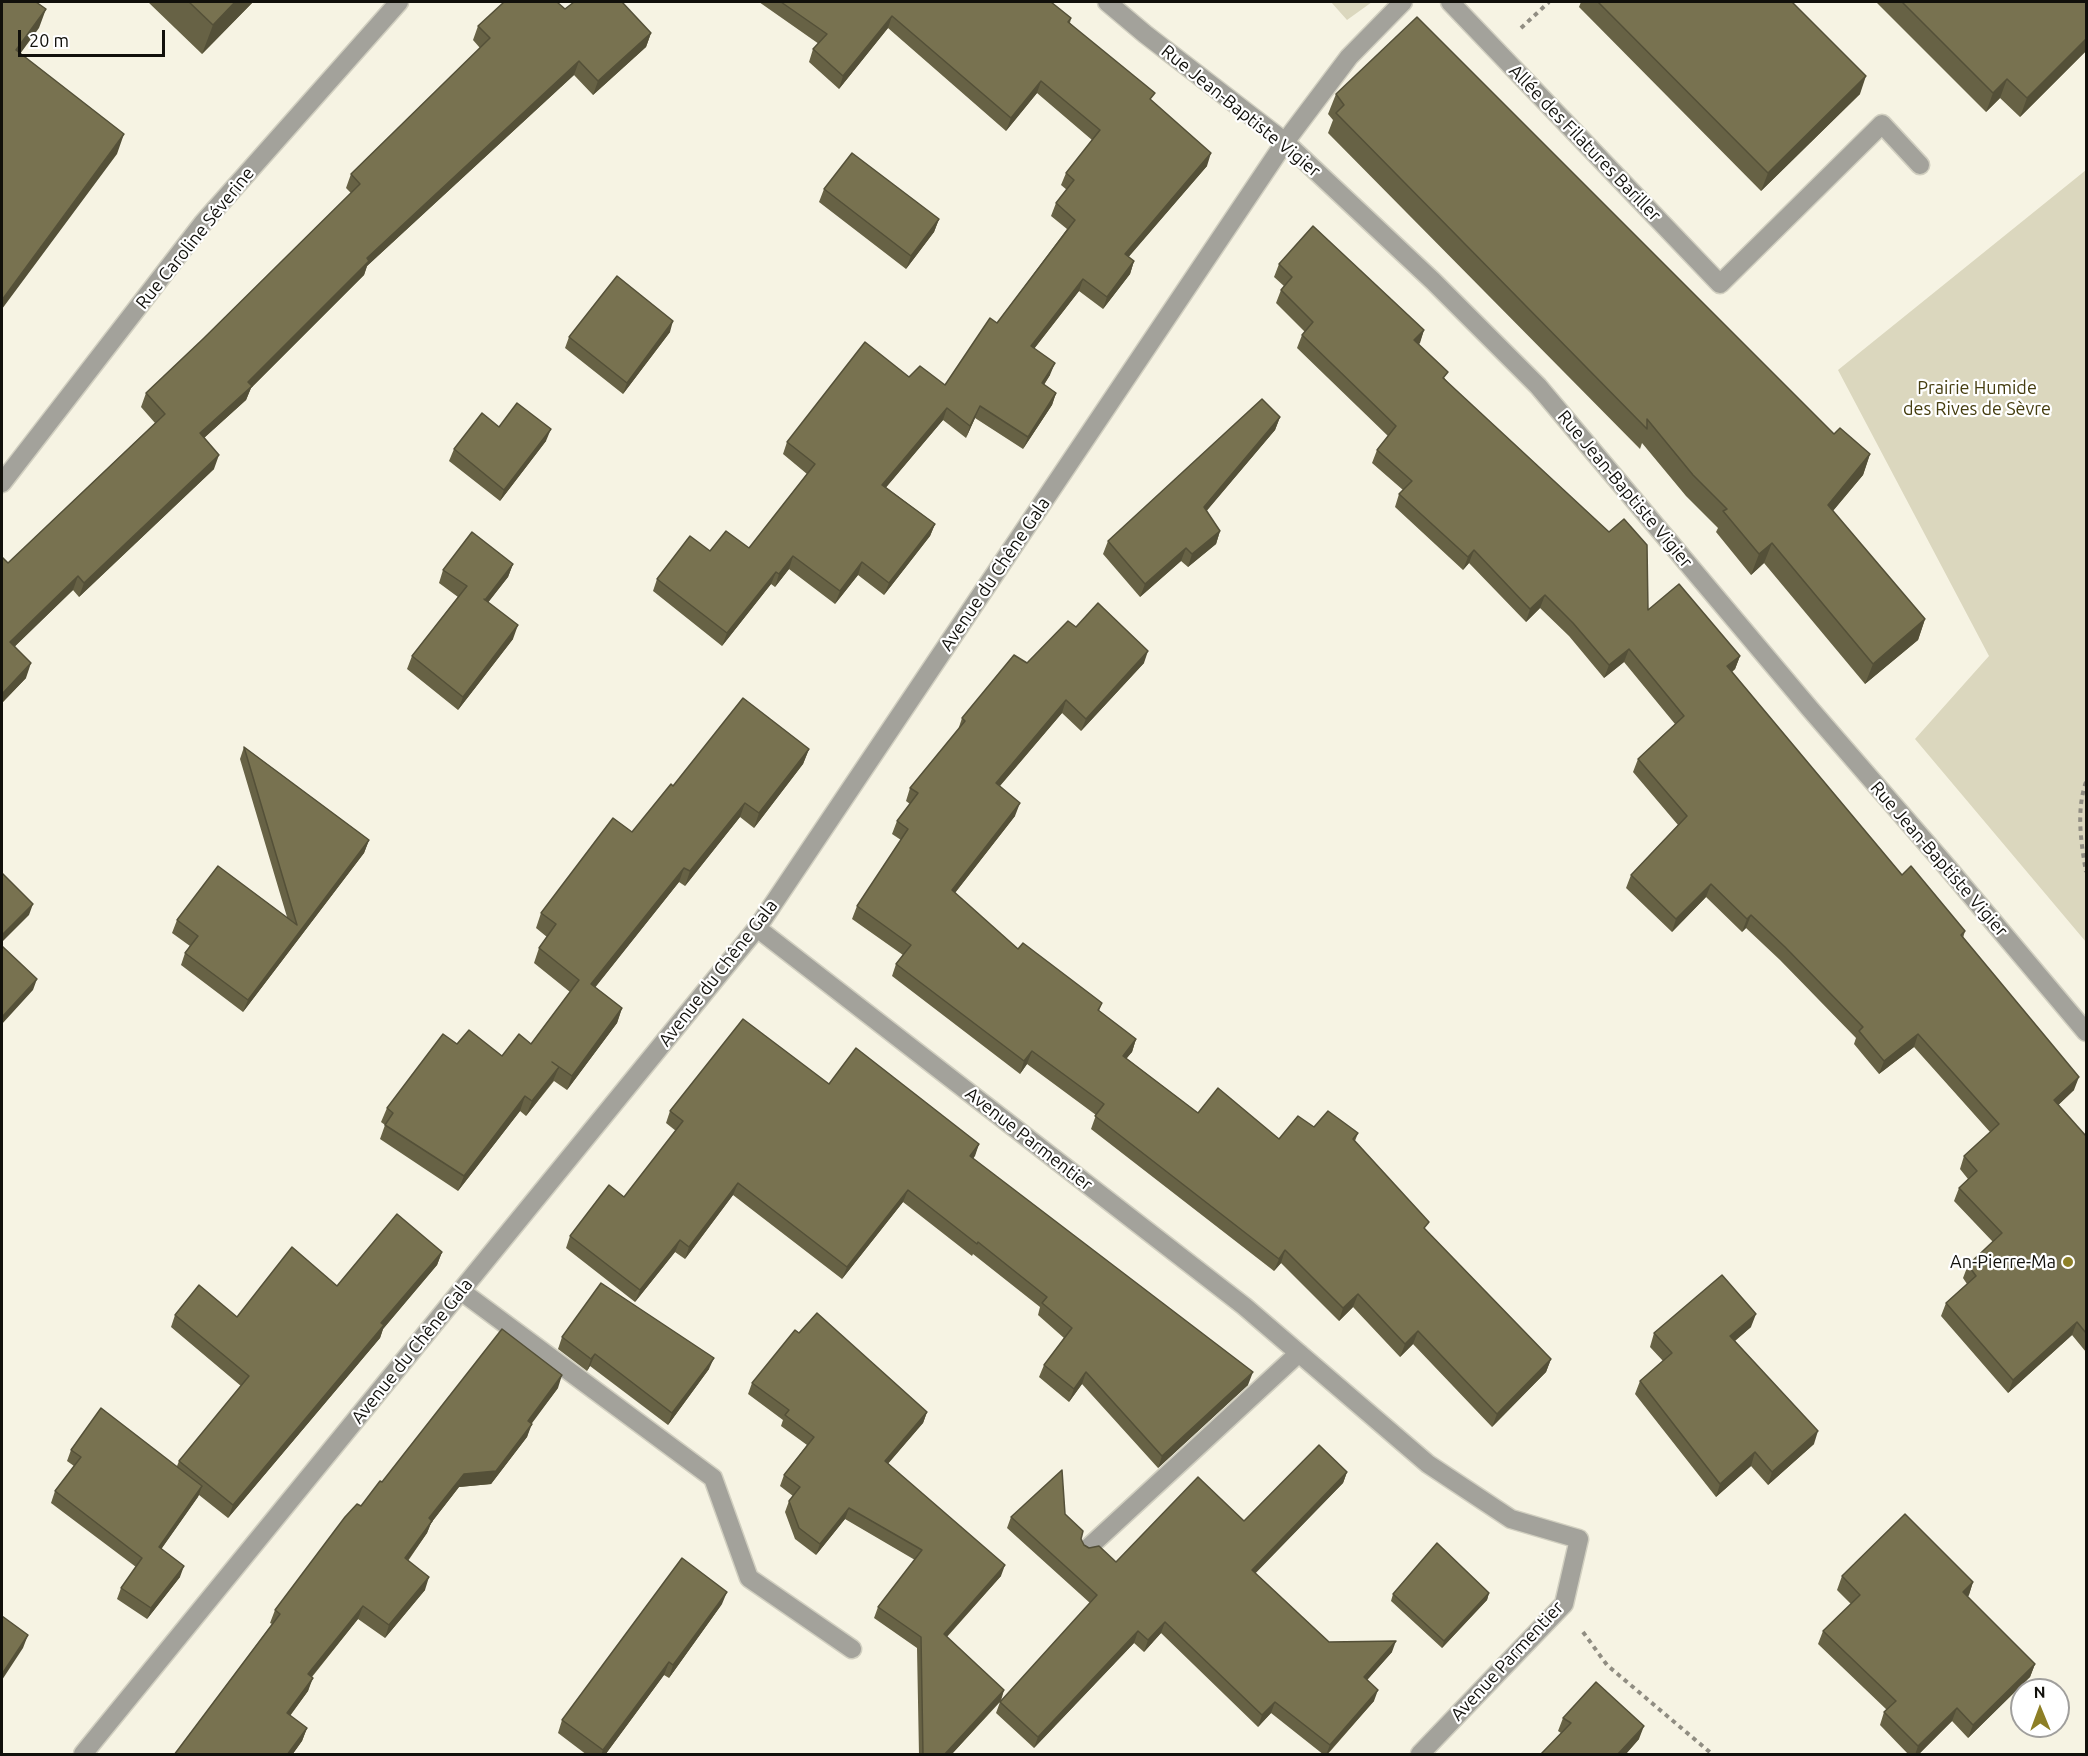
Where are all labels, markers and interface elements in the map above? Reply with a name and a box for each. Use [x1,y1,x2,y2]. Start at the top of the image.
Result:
scale bar [21,18,168,56]
text: 20 m [29,30,69,50]
street label: Rue Jean-Baptiste Vigier [1157,40,1325,182]
street label: Allée des Filatures Bariller [1504,60,1666,226]
street label: Rue Caroline Séverine [131,163,259,313]
park label: Prairie Humide des Rives de Sèvre [1903,377,2051,420]
street label: Rue Jean-Baptiste Vigier [1553,406,1697,572]
street label: Avenue du Chêne Gala [936,493,1054,655]
street label: Rue Jean-Baptiste Vigier [1866,777,2012,941]
street label: Avenue du Chêne Gala [654,895,782,1051]
street label: Avenue Parmentier [961,1083,1097,1195]
place label: An-Pierre-Ma [1950,1251,2056,1273]
marker: An-Pierre-Ma [2061,1255,2075,1269]
street label: Avenue du Chêne Gala [347,1274,477,1428]
street label: Avenue Parmentier [1446,1597,1568,1725]
north arrow [2010,1678,2070,1738]
text: N [2034,1683,2046,1701]

